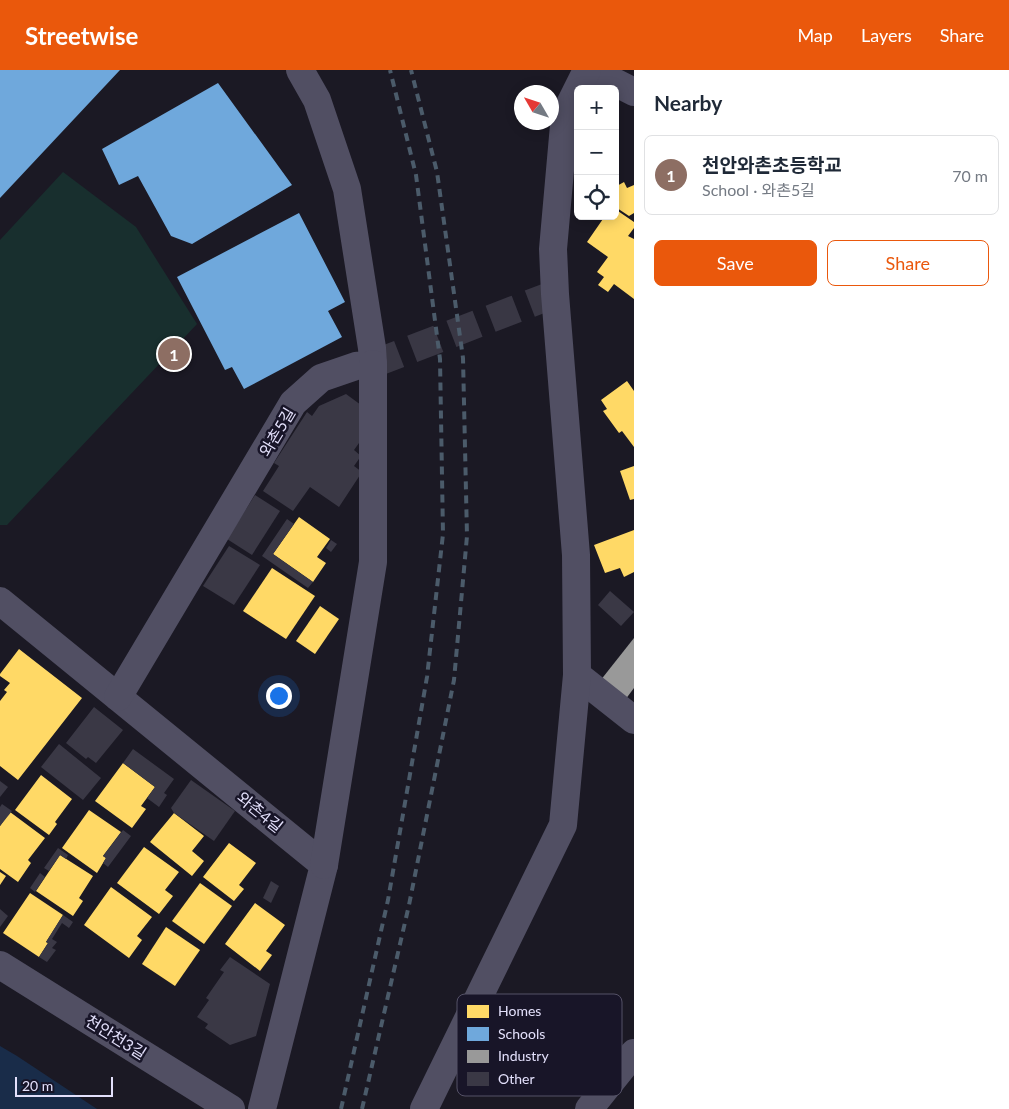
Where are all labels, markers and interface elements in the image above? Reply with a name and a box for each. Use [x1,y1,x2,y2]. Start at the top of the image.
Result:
text: Streetwise [25,21,138,50]
text: Map [797,24,833,46]
text: Layers [861,24,912,46]
text: Share [940,24,984,46]
north arrow [514,85,559,130]
map controls [574,85,619,220]
button: + [574,85,619,130]
text: Nearby [654,90,722,115]
button: − [574,130,619,175]
text: 천안와촌초등학교 [702,153,842,176]
text: 1 [666,166,676,185]
text: 70 m [952,166,988,185]
button: locate [574,175,619,220]
text: School · 와촌5길 [702,180,815,199]
button: Save [654,240,817,286]
button: Share [827,240,989,286]
pin: 1 [158,335,190,373]
street label: 와촌5길 [255,404,298,460]
your location [266,683,292,709]
street label: 와촌4길 [234,787,287,836]
legend [457,994,622,1096]
text: Homes [498,1002,541,1019]
street label: 천안천3길 [82,1010,150,1063]
text: Schools [498,1025,545,1042]
text: Industry [498,1047,549,1064]
text: Other [498,1070,535,1087]
scale bar [15,1074,112,1097]
text: 20 m [22,1077,53,1094]

